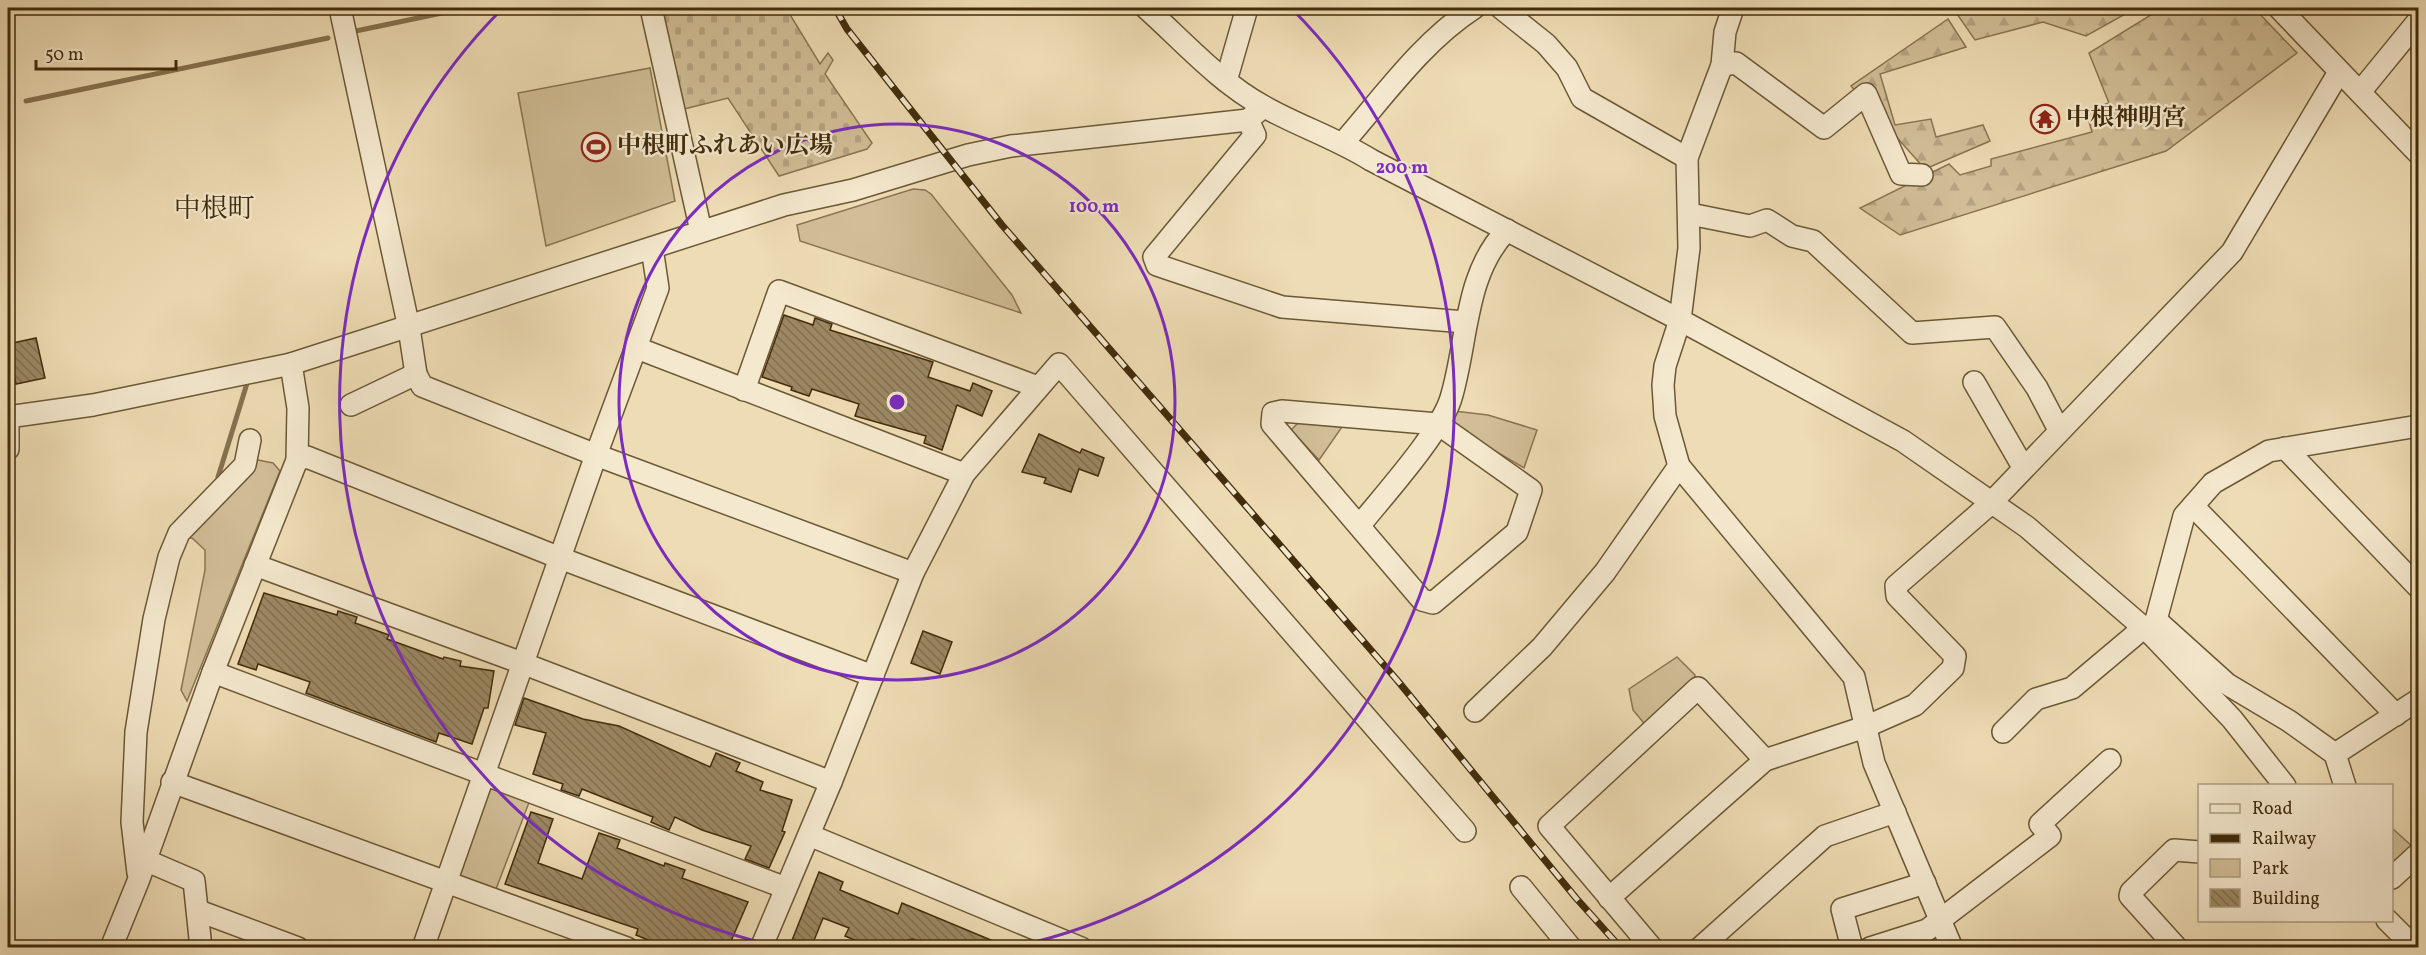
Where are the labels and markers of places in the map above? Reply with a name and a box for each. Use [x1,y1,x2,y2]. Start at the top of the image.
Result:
place label: 中根神明宮 [2066,102,2186,136]
temple icon: 中根神明宮 [2029,103,2061,135]
place label: 中根町ふれあい広場 [617,130,833,164]
sports icon: 中根町ふれあい広場 [580,131,612,163]
centre of rings [887,392,907,412]

